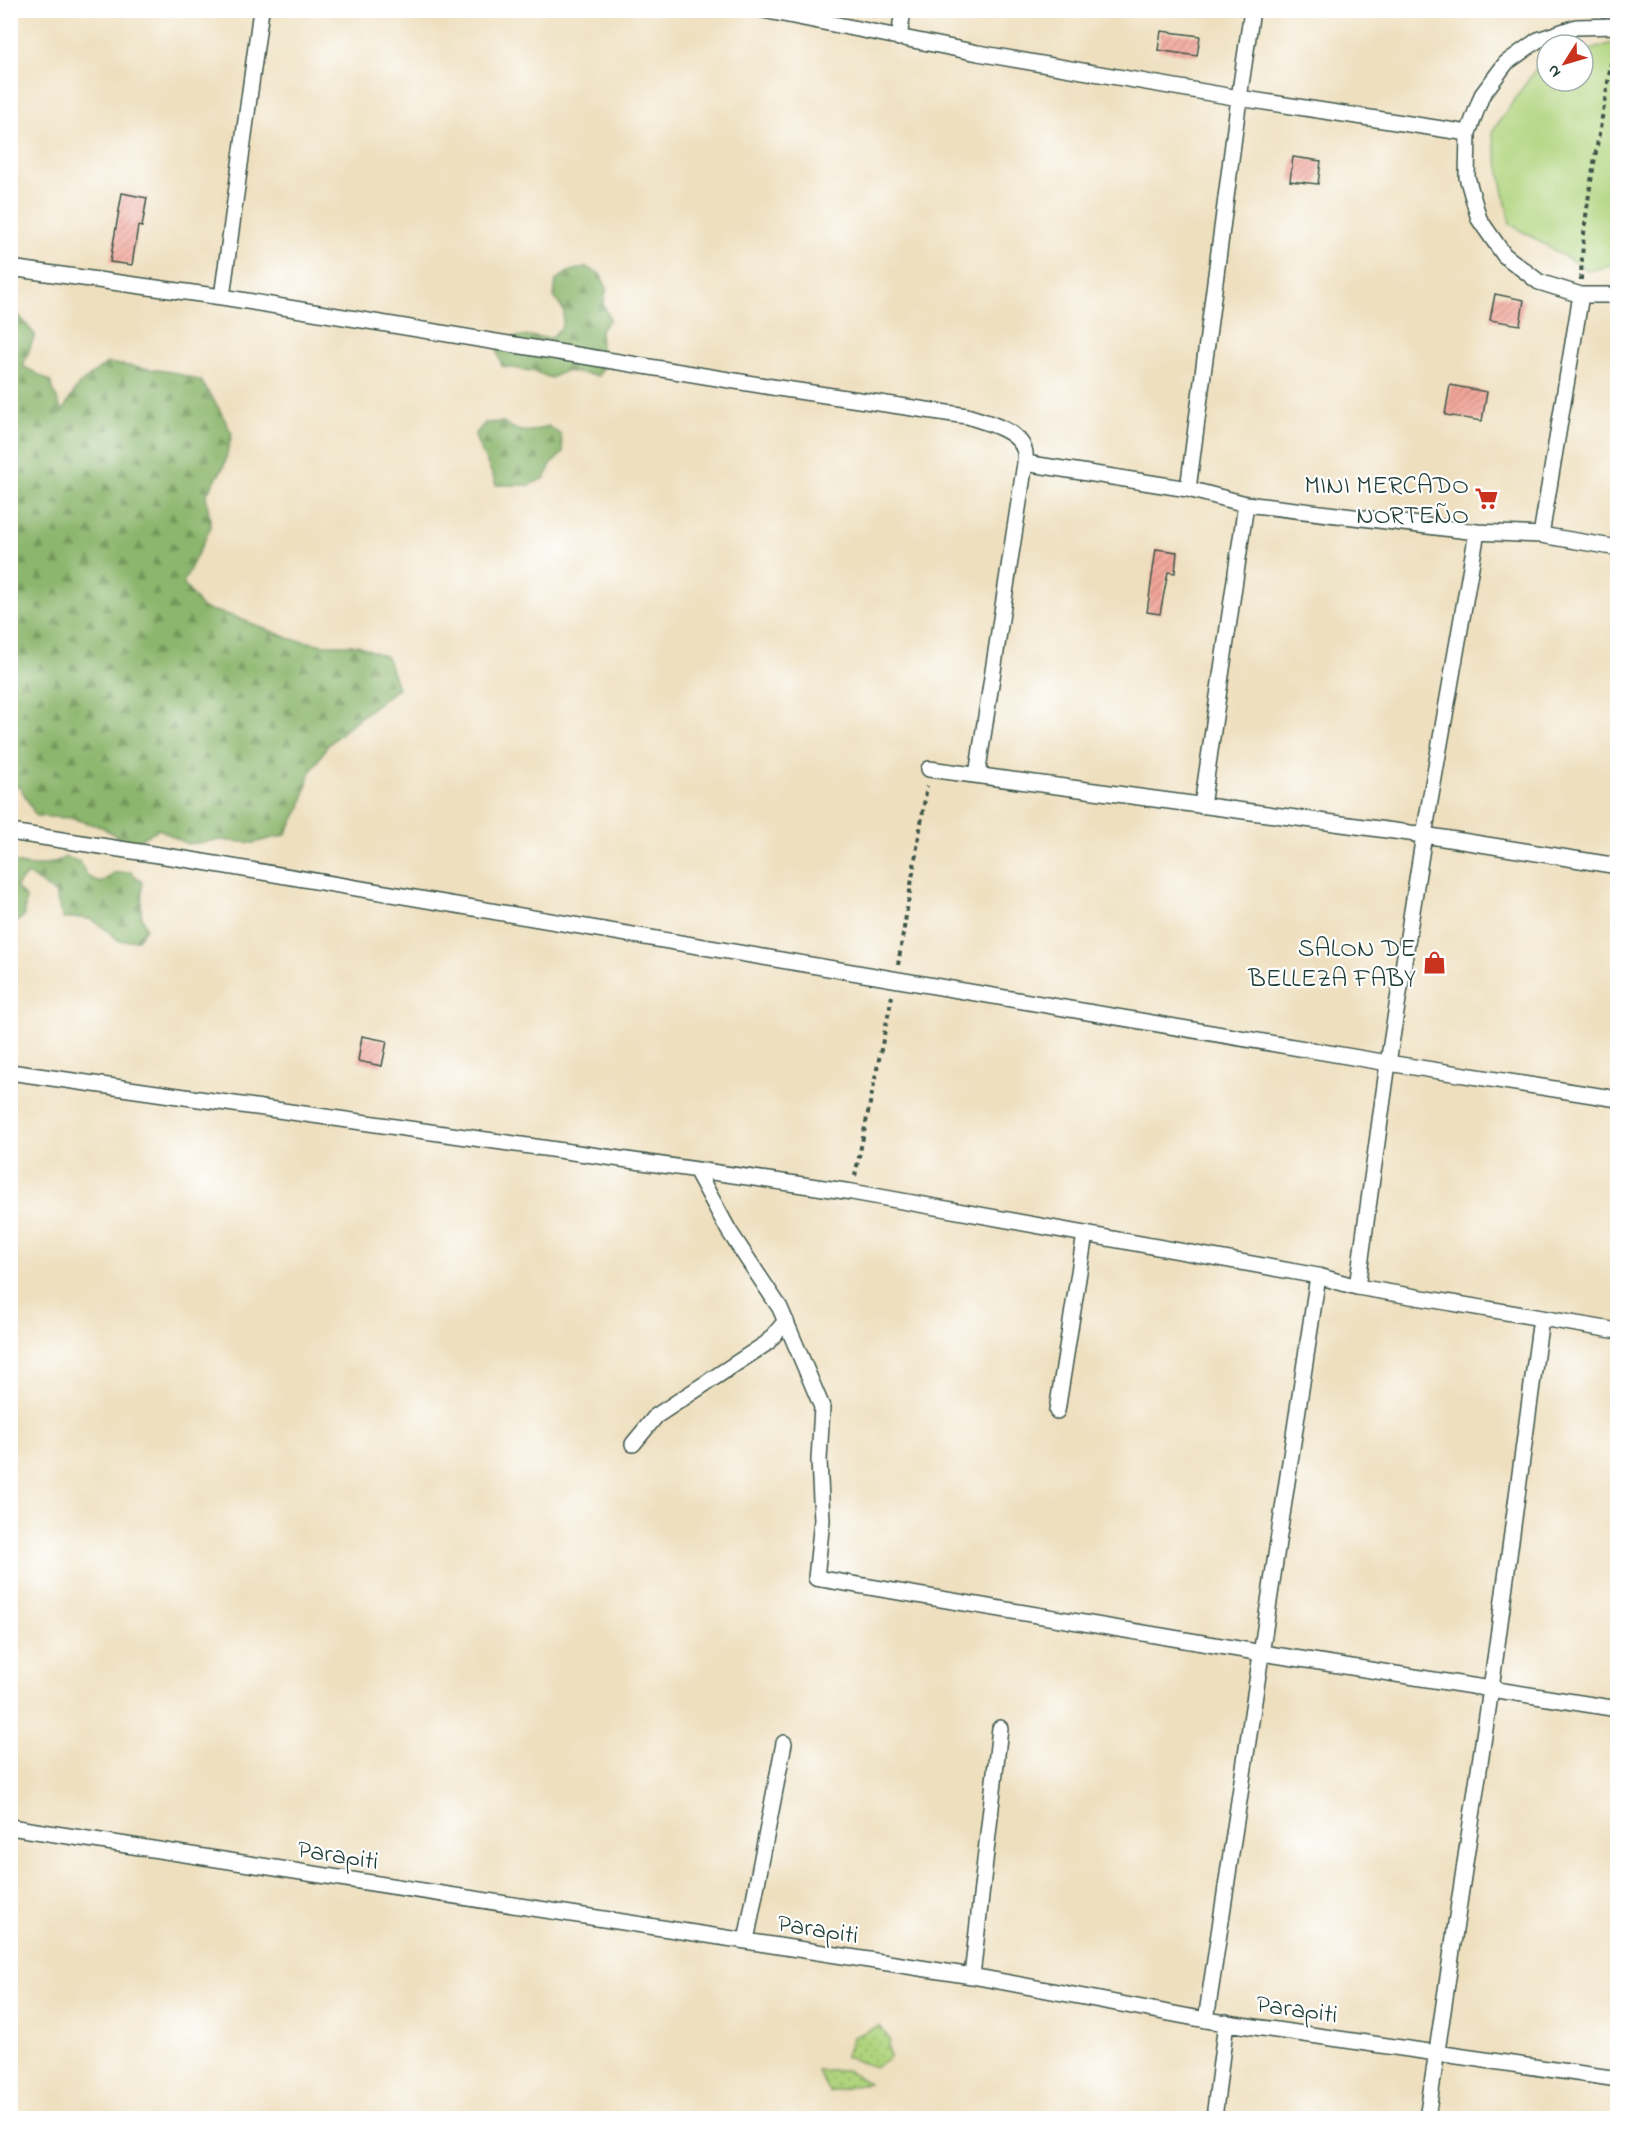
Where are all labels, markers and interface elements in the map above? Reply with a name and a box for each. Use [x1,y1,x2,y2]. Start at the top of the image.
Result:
north arrow [1535,33,1595,93]
text: N [1542,59,1567,82]
place label: MINI MERCADO NORTEÑO [1304,468,1469,536]
supermarket icon: MINI MERCADO NORTEÑO [1474,486,1500,512]
place label: SALON DE BELLEZA FABY [1247,931,1416,999]
shop icon: SALON DE BELLEZA FABY [1421,949,1447,975]
street label: Parapiti [294,1832,381,1882]
street label: Parapiti [774,1906,861,1956]
street label: Parapiti [1253,1986,1340,2035]

